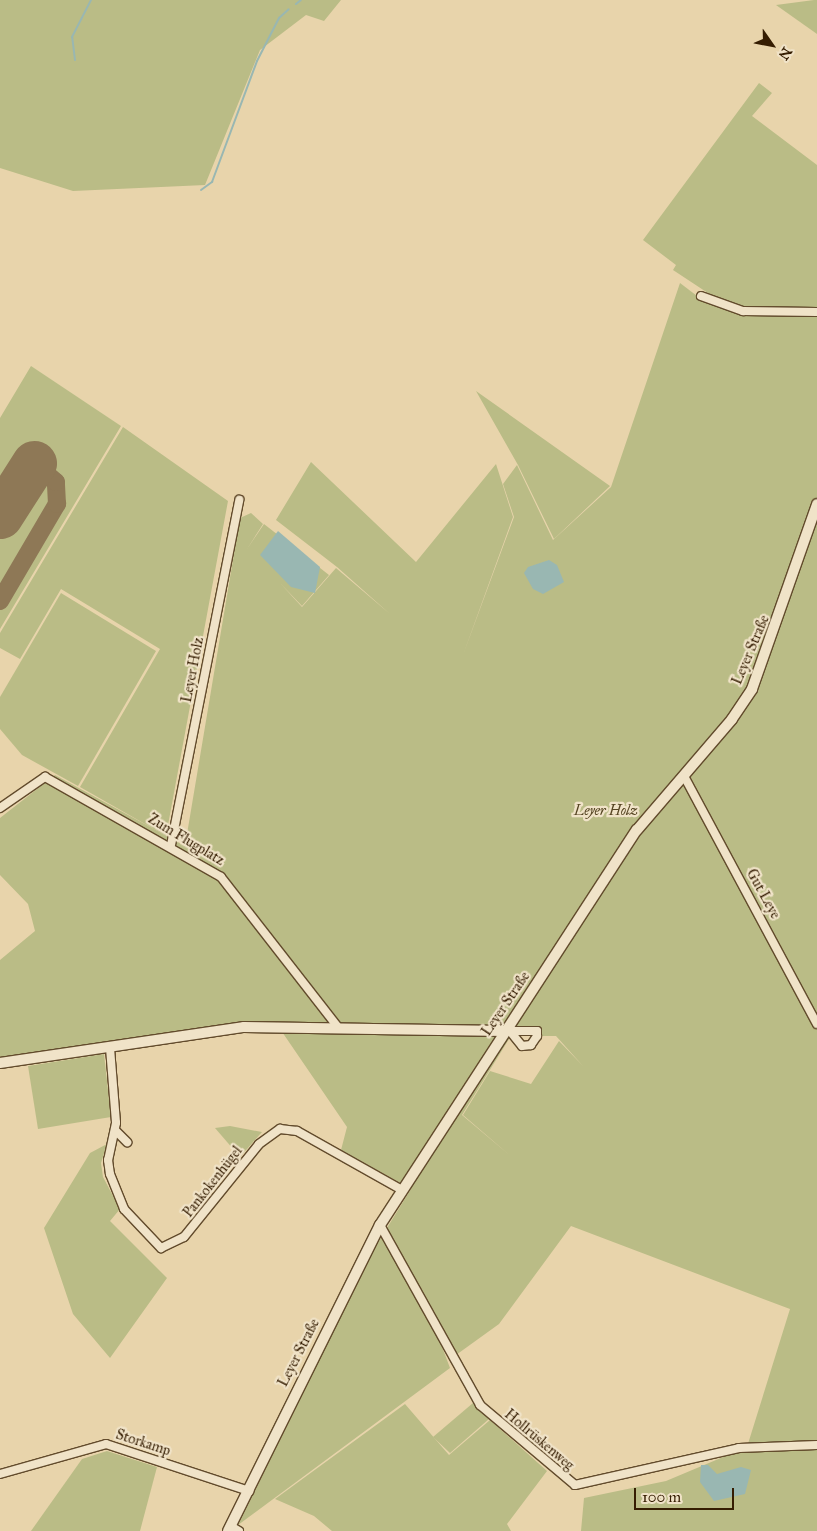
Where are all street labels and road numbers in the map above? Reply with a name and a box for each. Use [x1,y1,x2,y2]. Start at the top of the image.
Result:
street label: Leyer Straße [729,613,773,687]
street label: Leyer Holz [178,636,208,704]
street label: Zum Flugplatz [145,811,227,869]
street label: Gut Leye [743,866,783,922]
street label: Leyer Straße [478,969,534,1039]
street label: Pankokenhügel [180,1143,246,1221]
street label: Leyer Straße [275,1316,323,1390]
street label: Hollrüskenweg [501,1406,577,1474]
street label: Storkamp [114,1426,172,1460]

